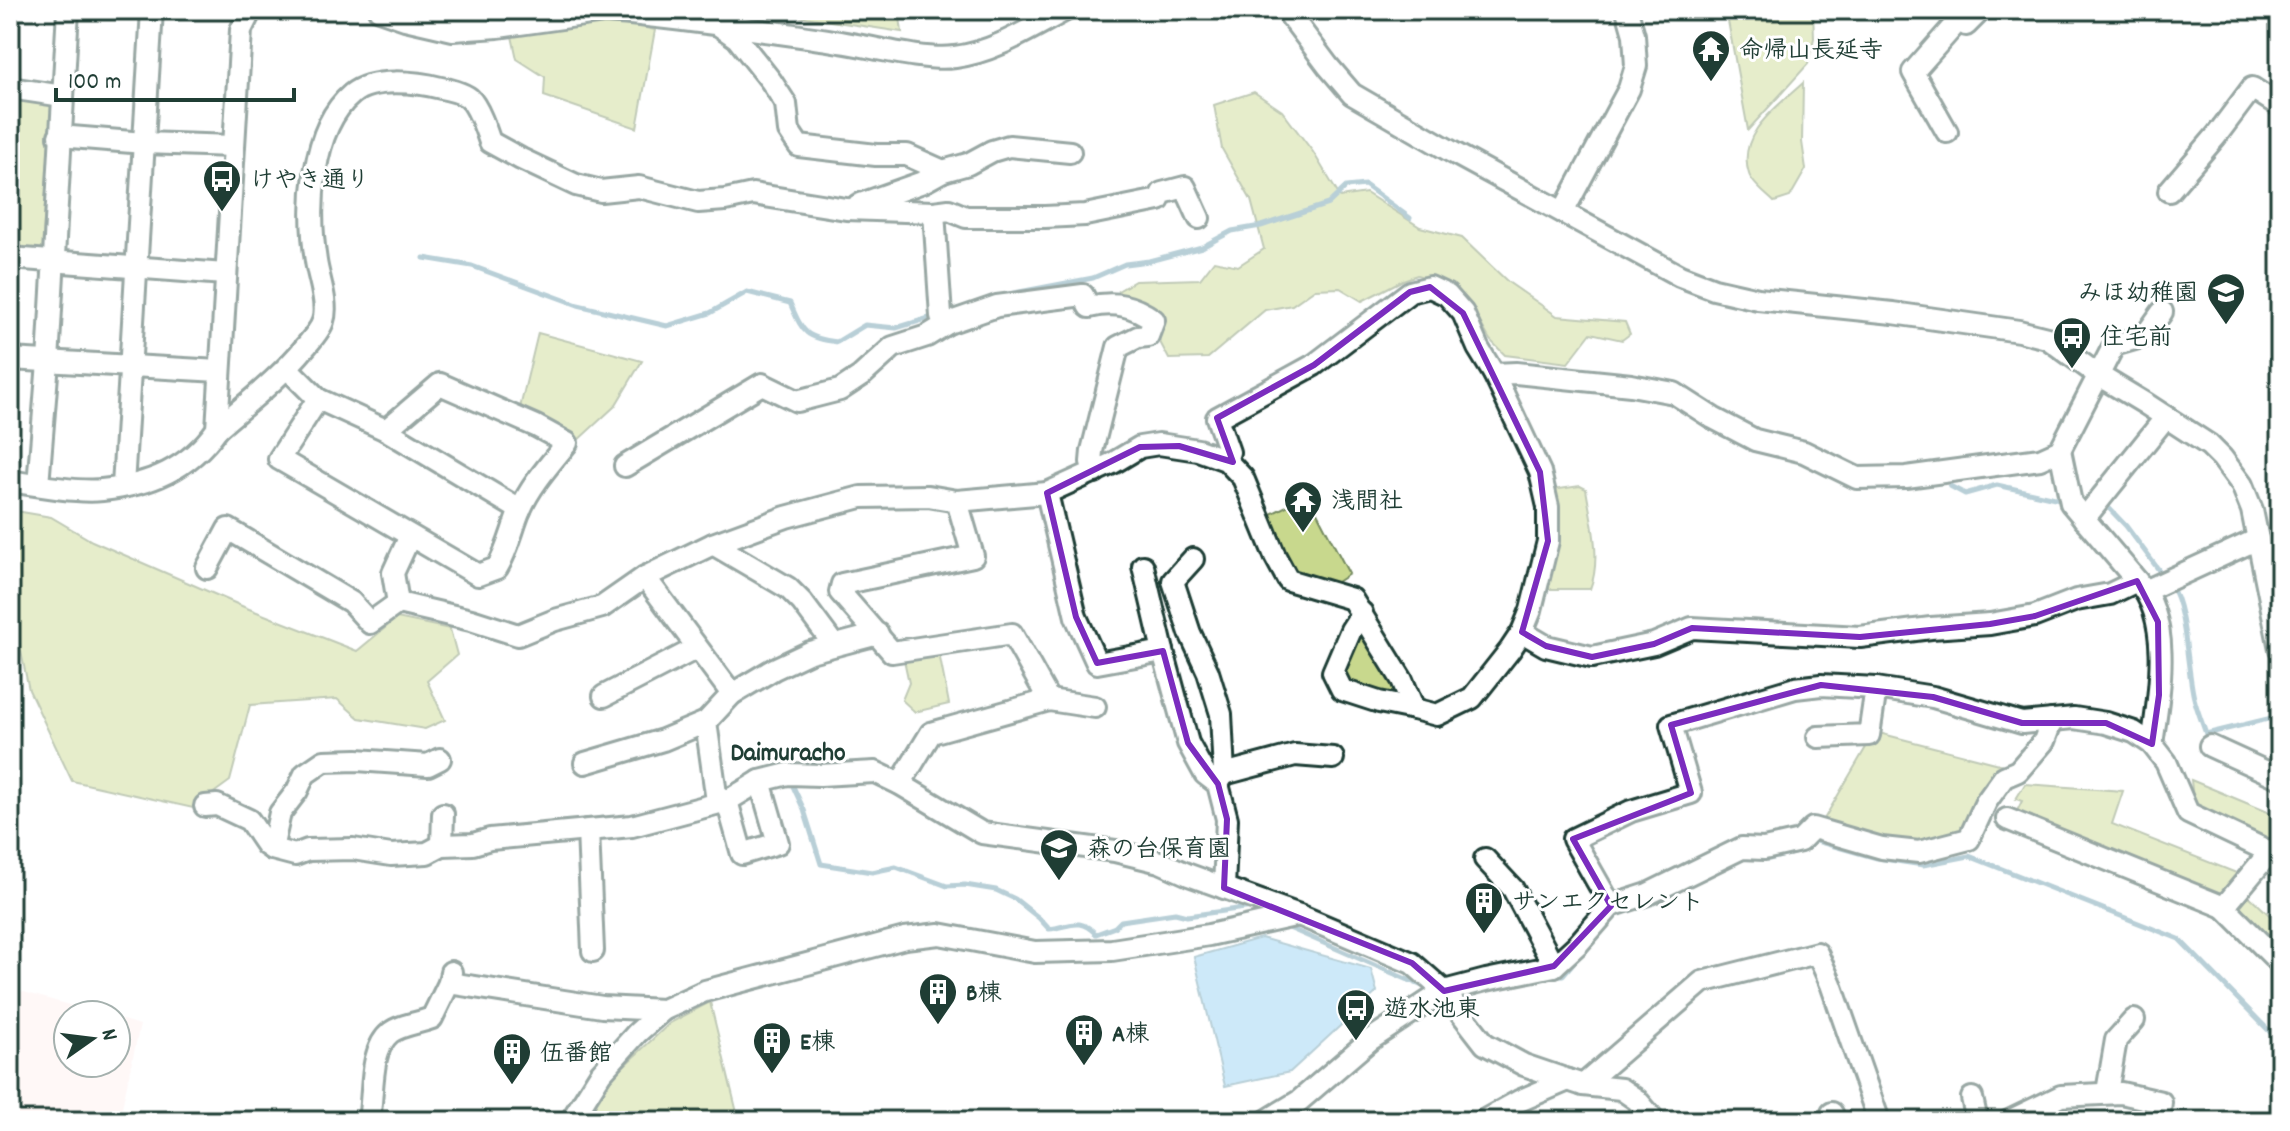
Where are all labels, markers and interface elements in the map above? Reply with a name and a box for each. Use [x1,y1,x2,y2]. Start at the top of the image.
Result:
temple icon: 命帰山長延寺 [1690,28,1732,83]
place label: 命帰山長延寺 [1739,35,1883,69]
scale bar [56,52,294,102]
text: 100 m [68,66,121,100]
bus stop icon: けやき通り [201,158,243,213]
place label: けやき通り [250,165,370,199]
school or university icon: みほ幼稚園 [2205,271,2247,326]
place label: みほ幼稚園 [2078,278,2198,312]
bus stop icon: 住宅前 [2051,315,2093,370]
place label: 住宅前 [2100,322,2172,356]
temple icon: 浅間社 [1282,479,1324,534]
place label: 浅間社 [1331,486,1403,520]
district label: Daimuracho [730,736,846,773]
school or university icon: 森の台保育園 [1038,827,1080,882]
place label: 森の台保育園 [1087,834,1231,868]
building icon: サンエクセレント [1463,880,1505,935]
place label: サンエクセレント [1512,887,1704,921]
building icon: B棟 [917,971,959,1026]
place label: B棟 [966,978,1002,1012]
bus stop icon: 遊水池東 [1335,987,1377,1042]
place label: 遊水池東 [1384,994,1480,1028]
north arrow [52,999,132,1079]
building icon: A棟 [1063,1012,1105,1067]
place label: A棟 [1112,1019,1150,1053]
building icon: E棟 [751,1020,793,1075]
text: N [92,1026,124,1044]
place label: E棟 [800,1027,836,1061]
building icon: 伍番館 [491,1031,533,1086]
place label: 伍番館 [540,1038,612,1072]

